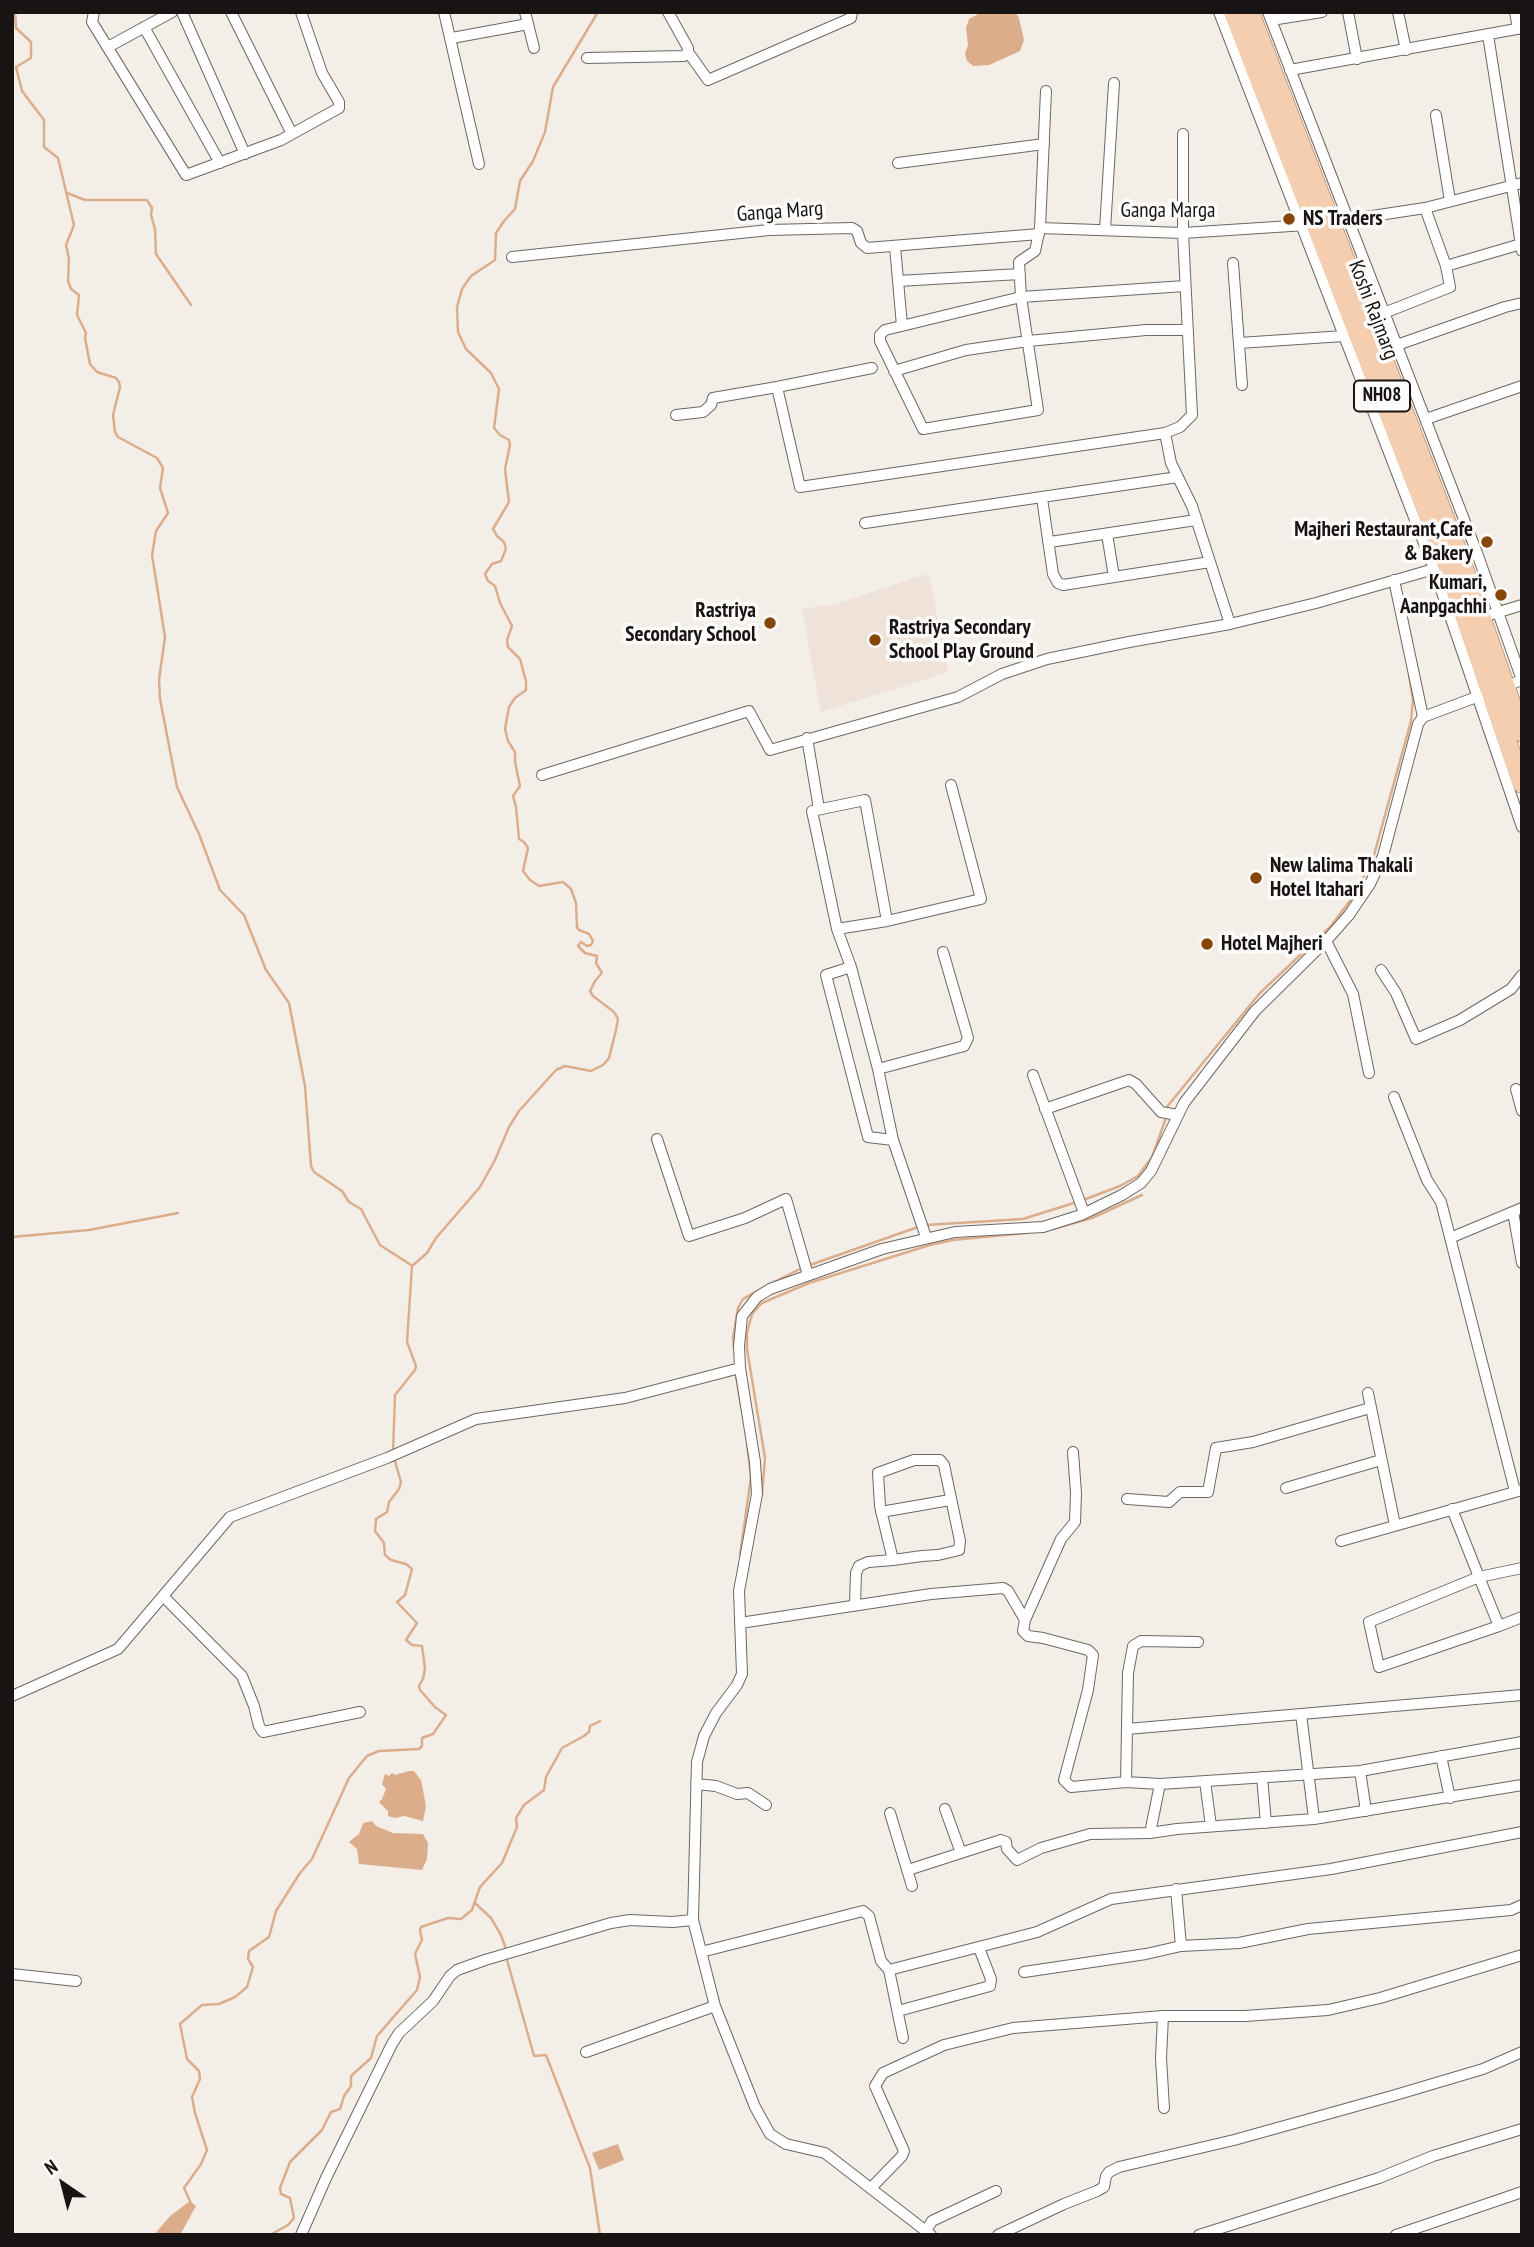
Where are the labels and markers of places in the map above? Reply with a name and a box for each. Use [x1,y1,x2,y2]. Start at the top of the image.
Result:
place label: NS Traders [1303,206,1383,232]
marker: NS Traders [1281,211,1297,227]
place label: Majheri Restaurant,Cafe & Bakery [1294,517,1473,567]
marker: Majheri Restaurant,Cafe & Bakery [1479,534,1495,550]
place label: Kumari, Aanpgachhi [1400,570,1487,620]
marker: Kumari, Aanpgachhi [1493,587,1509,603]
place label: Rastriya Secondary School [625,598,756,648]
marker: Rastriya Secondary School [762,615,778,631]
place label: Rastriya Secondary School Play Ground [889,615,1034,665]
marker: Rastriya Secondary School Play Ground [867,632,883,648]
place label: New lalima Thakali Hotel Itahari [1270,853,1413,903]
marker: New lalima Thakali Hotel Itahari [1248,870,1264,886]
place label: Hotel Majheri [1221,931,1323,957]
marker: Hotel Majheri [1199,936,1215,952]

